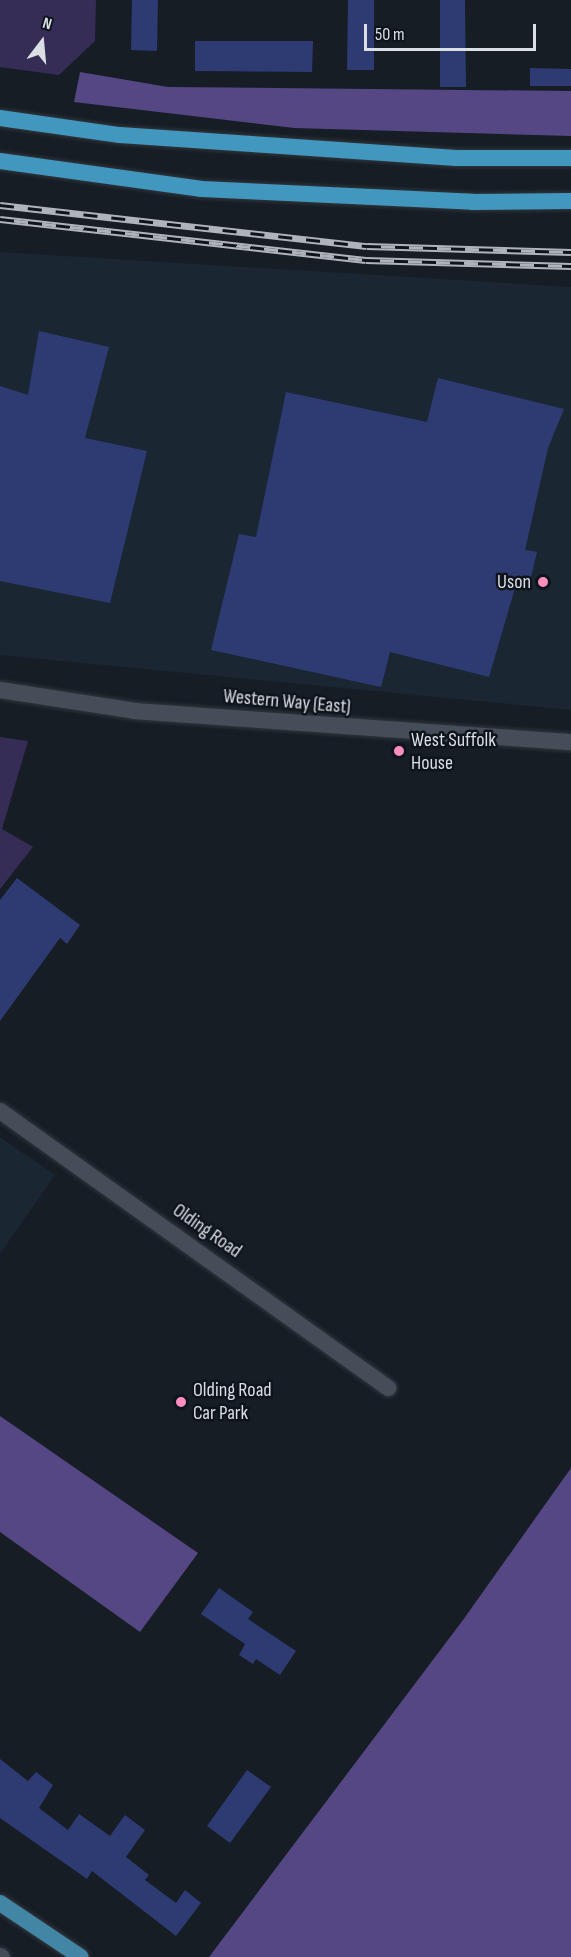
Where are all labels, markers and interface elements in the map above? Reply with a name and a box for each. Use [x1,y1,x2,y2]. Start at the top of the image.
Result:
north arrow [12,12,72,72]
scale bar [367,12,540,50]
text: N [40,14,54,35]
text: 50 m [375,24,405,45]
place label: Uson [497,570,531,594]
marker: Uson [536,575,550,589]
street label: Western Way (East) [222,684,352,720]
place label: West Suffolk House [411,728,496,775]
marker: West Suffolk House [392,744,406,758]
street label: Olding Road [168,1199,246,1263]
place label: Olding Road Car Park [193,1378,272,1425]
marker: Olding Road Car Park [174,1395,188,1409]

